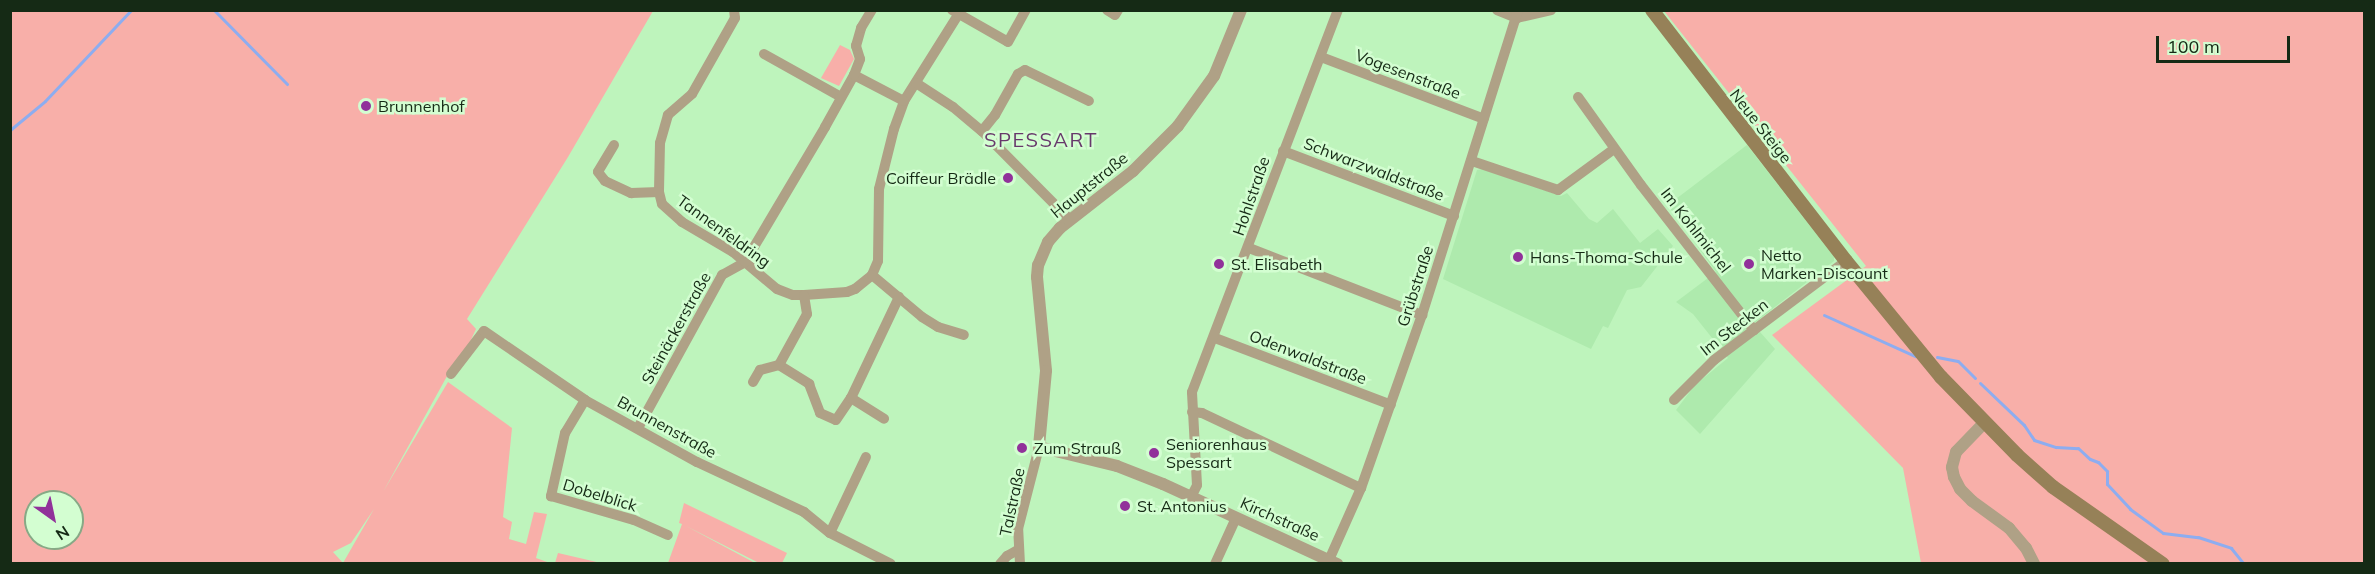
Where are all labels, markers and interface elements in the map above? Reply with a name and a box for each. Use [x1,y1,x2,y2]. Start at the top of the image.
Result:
scale bar [2159,24,2292,62]
text: 100 m [2167,35,2220,58]
street label: Vogesenstraße [1353,45,1463,103]
street label: Neue Steige [1726,85,1796,167]
place label: Brunnenhof [378,96,465,116]
marker: Brunnenhof [359,99,373,113]
district label: SPESSART [984,127,1098,151]
street label: Schwarzwaldstraße [1301,133,1447,205]
street label: Hauptstraße [1046,148,1132,222]
street label: Hohlstraße [1229,154,1273,238]
place label: Coiffeur Brädle [886,168,996,188]
marker: Coiffeur Brädle [1001,171,1015,185]
street label: Im Kohlmichel [1657,184,1735,276]
street label: Tannenfeldring [674,191,774,271]
street label: Grübstraße [1393,243,1437,329]
place label: Netto Marken-Discount [1761,245,1888,283]
place label: Hans-Thoma-Schule [1530,247,1683,267]
marker: Hans-Thoma-Schule [1511,250,1525,264]
place label: St. Elisabeth [1231,254,1322,274]
marker: St. Elisabeth [1212,257,1226,271]
marker: Netto Marken-Discount [1742,257,1756,271]
street label: Steinäckerstraße [637,269,715,387]
street label: Im Stecken [1696,295,1772,359]
street label: Odenwaldstraße [1247,326,1369,388]
street label: Brunnenstraße [614,392,720,462]
place label: Seniorenhaus Spessart [1166,434,1267,472]
place label: Zum Strauß [1034,438,1121,458]
marker: Zum Strauß [1015,441,1029,455]
marker: Seniorenhaus Spessart [1147,446,1161,460]
street label: Talstraße [995,466,1029,538]
street label: Dobelblick [561,475,639,515]
north arrow [24,490,84,550]
street label: Kirchstraße [1237,493,1323,545]
place label: St. Antonius [1137,496,1227,516]
marker: St. Antonius [1118,499,1132,513]
text: N [52,522,73,545]

